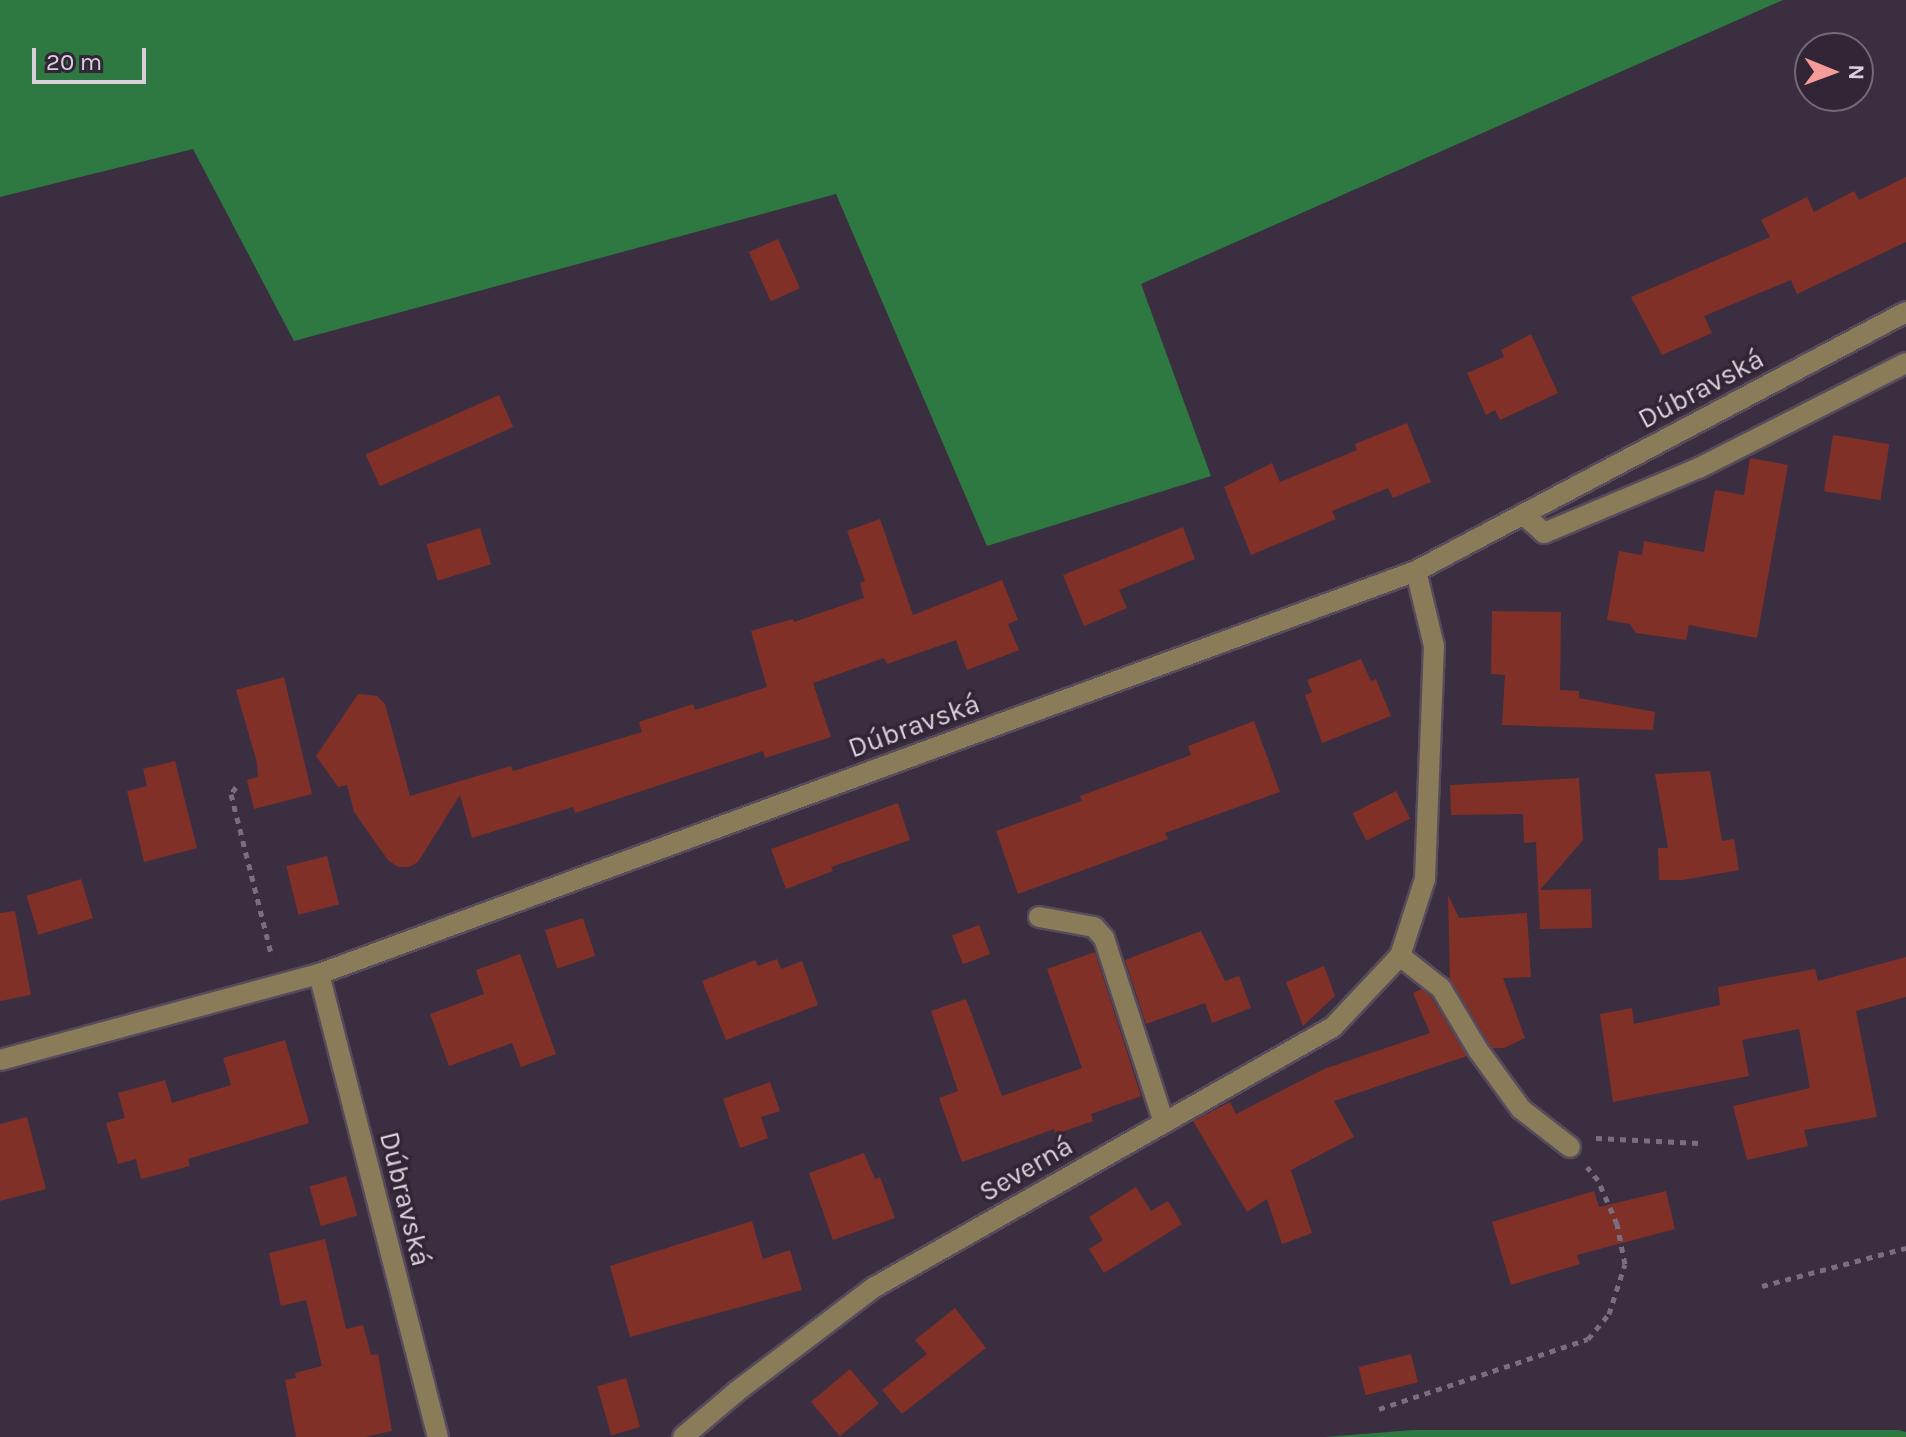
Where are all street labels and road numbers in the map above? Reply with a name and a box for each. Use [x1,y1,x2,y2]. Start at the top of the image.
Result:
street label: Dúbravská [1632,342,1770,436]
street label: Dúbravská [844,687,984,765]
street label: Dúbravská [372,1128,438,1270]
street label: Severná [973,1129,1079,1209]

